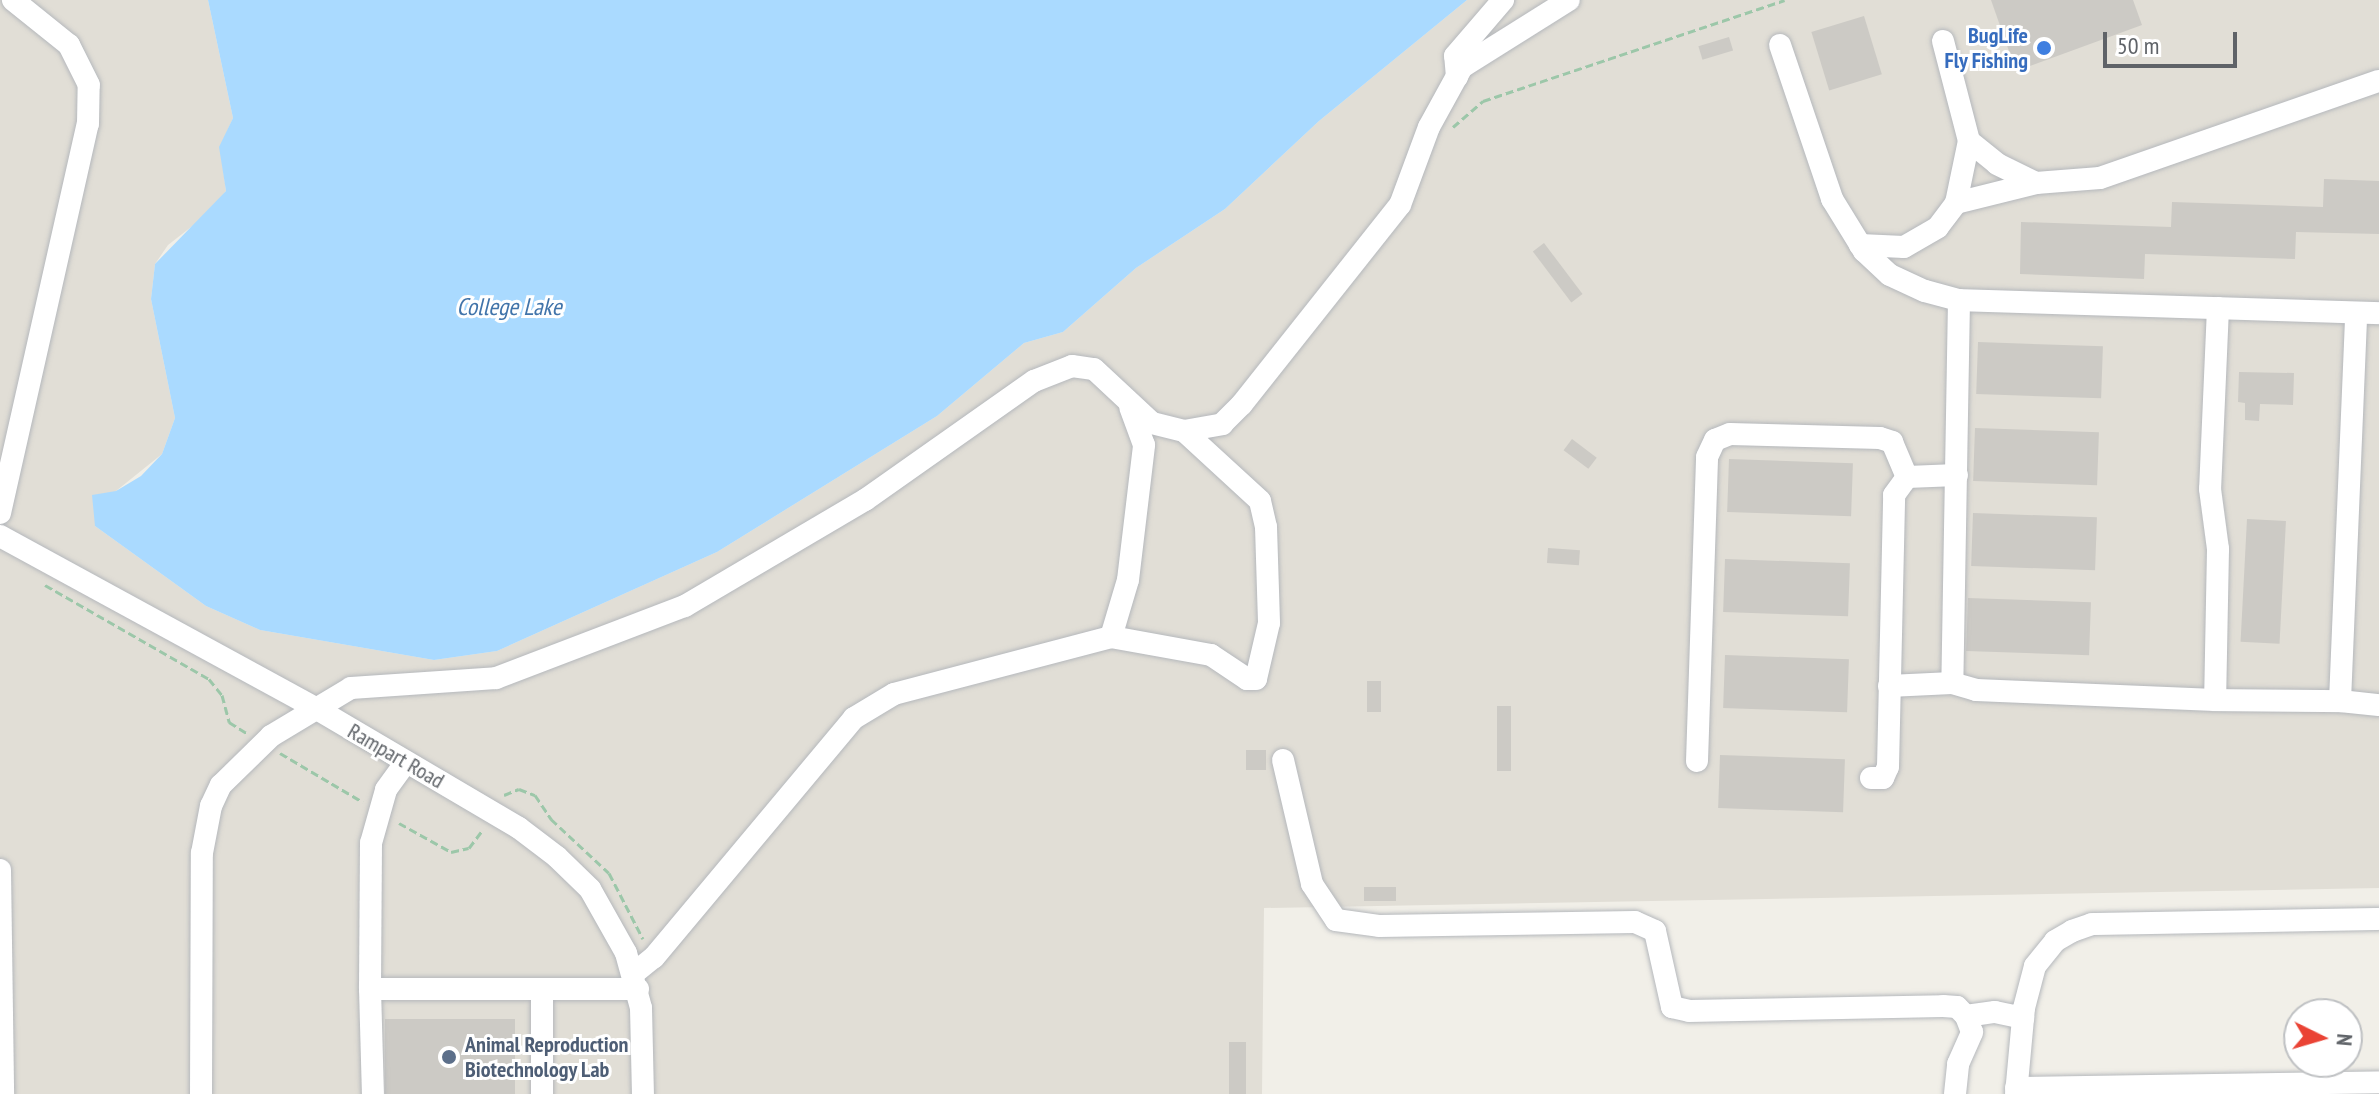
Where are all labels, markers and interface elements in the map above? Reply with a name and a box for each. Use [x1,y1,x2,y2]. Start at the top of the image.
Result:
scale bar [2107,16,2241,66]
place label: BugLife Fly Fishing [1944,22,2028,74]
text: 50 m [2117,30,2159,61]
marker: BugLife Fly Fishing [2035,39,2053,57]
water label: College Lake [456,293,562,321]
street label: Rampart Road [343,718,449,794]
north arrow [2283,998,2363,1078]
place label: Animal Reproduction Biotechnology Lab [465,1031,628,1082]
text: N [2330,1033,2359,1047]
marker: Animal Reproduction Biotechnology Lab [440,1048,458,1066]

